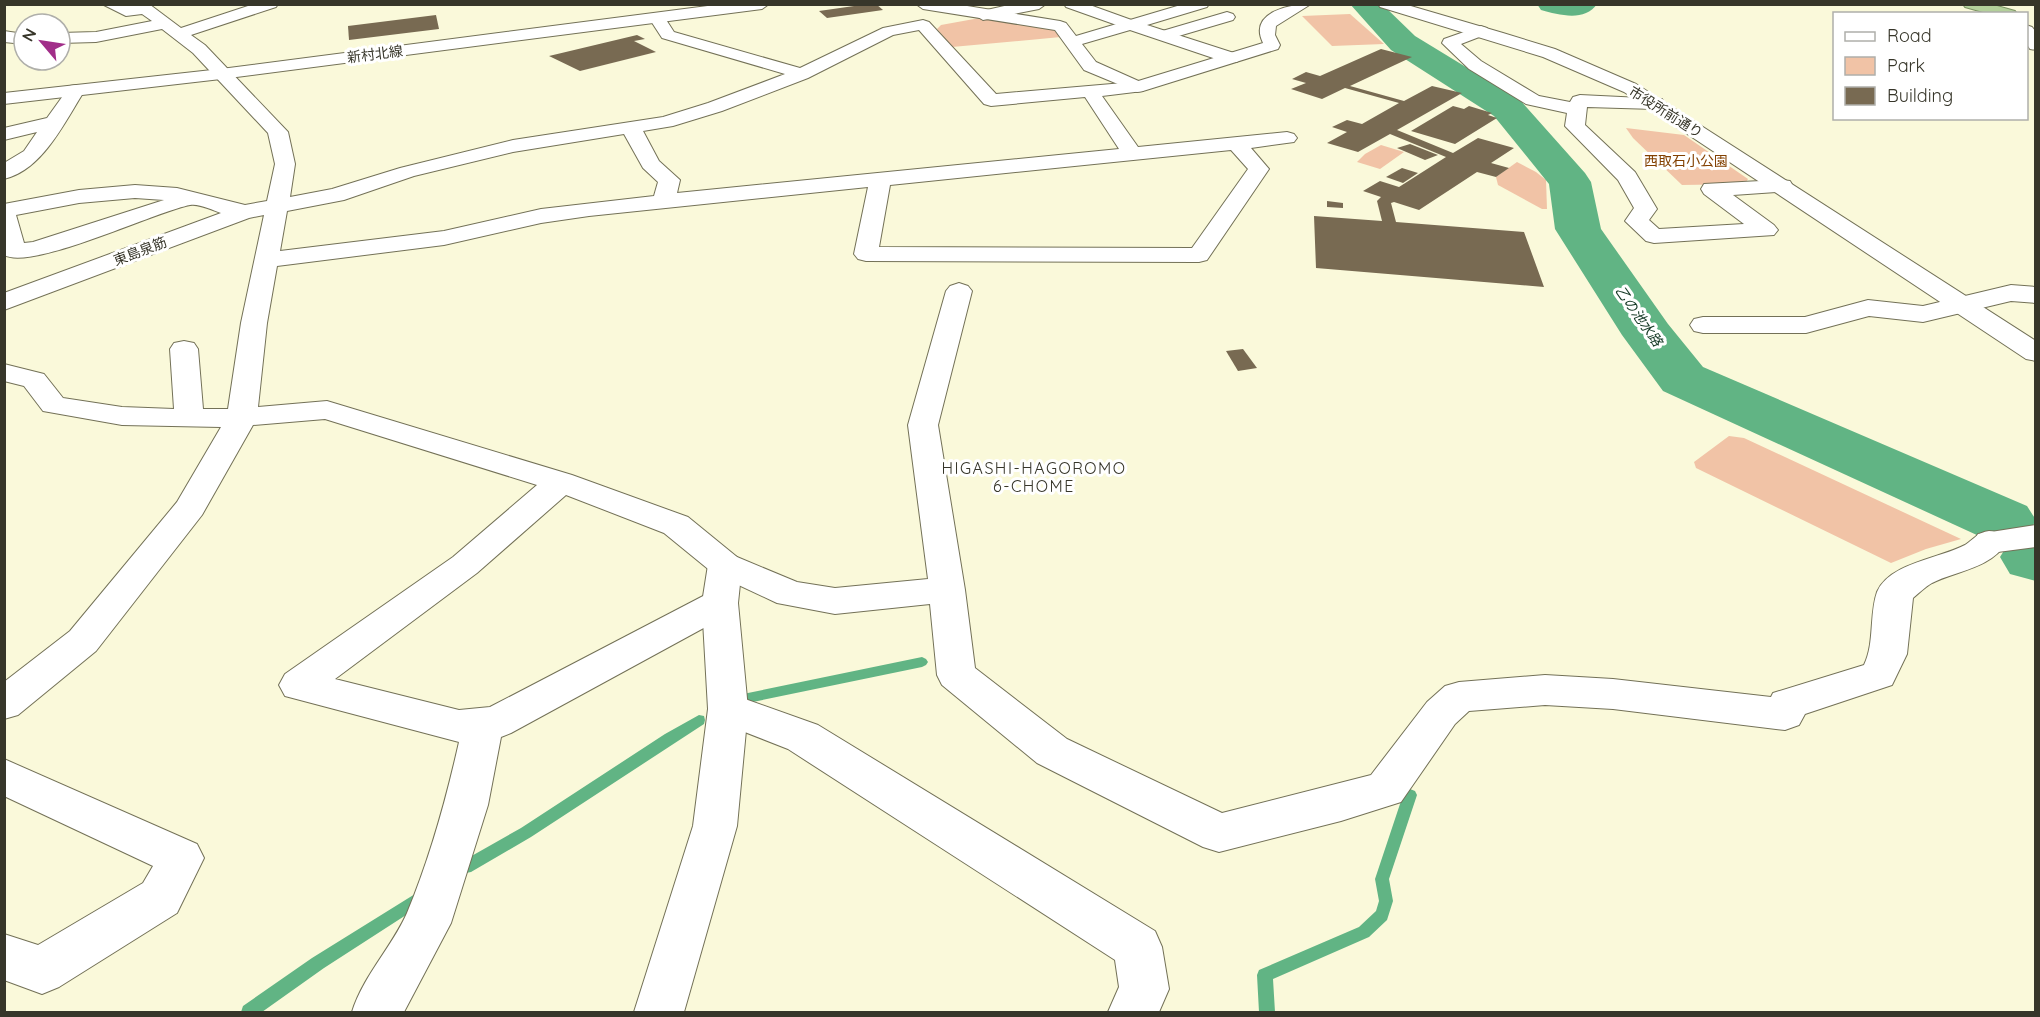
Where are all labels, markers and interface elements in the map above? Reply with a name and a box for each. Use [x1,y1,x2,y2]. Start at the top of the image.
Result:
north arrow [12,12,72,72]
legend [1833,12,2028,120]
text: Road [1887,24,1932,47]
text: N [17,25,40,45]
street label: 新村北線 [346,42,404,66]
text: Park [1887,54,1925,77]
street label: 市役所前通り [1626,82,1706,142]
text: Building [1887,84,1953,107]
park label: 西取石小公園 [1644,152,1728,170]
street label: 東島泉筋 [111,233,169,269]
water label: 乙の池水路 [1612,282,1667,351]
district label: HIGASHI-HAGOROMO 6-CHOME [941,458,1127,496]

